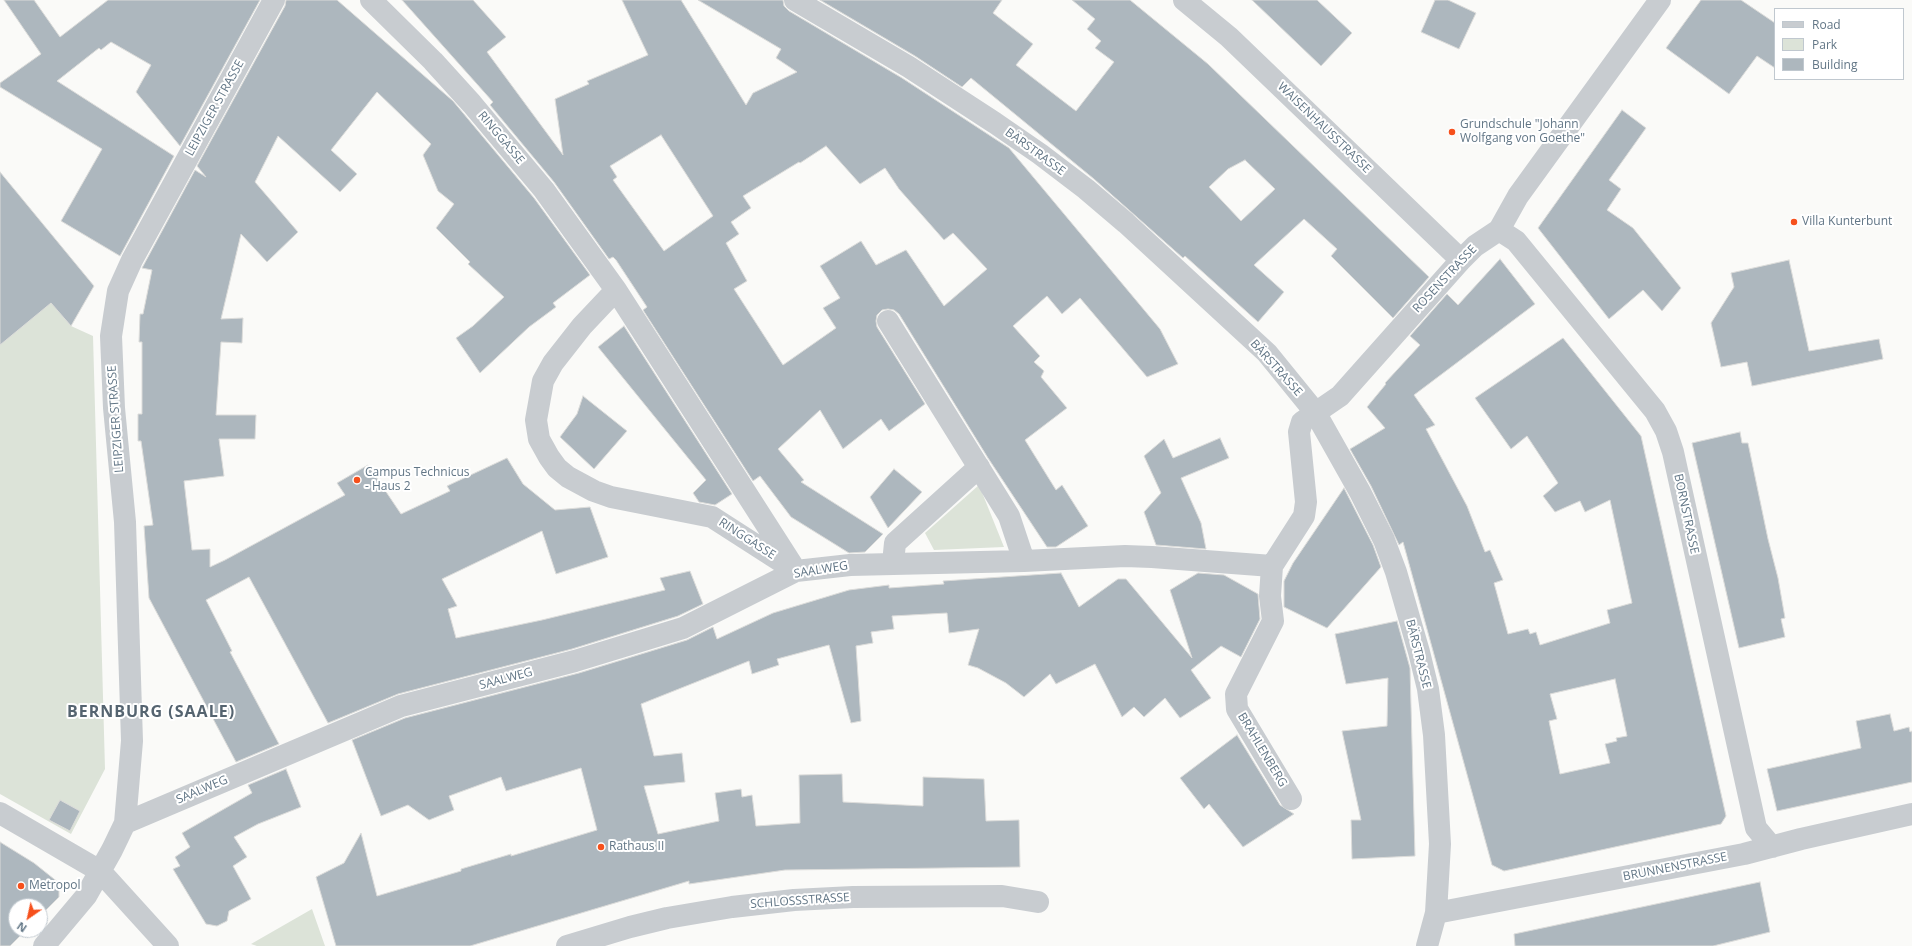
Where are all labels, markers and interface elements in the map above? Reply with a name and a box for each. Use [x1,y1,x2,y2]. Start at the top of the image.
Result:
legend [1774,8,1904,80]
text: Road [1812,16,1841,33]
text: Park [1812,36,1837,53]
text: Building [1812,56,1857,73]
street label: LEIPZIGER STRASSE [183,57,247,159]
street label: WAISENHAUSSTRASSE [1274,80,1374,176]
street label: RINGGASSE [475,109,527,167]
place label: Grundschule "Johann Wolfgang von Goethe" [1460,118,1585,146]
street label: BÄRSTRASSE [1002,125,1068,179]
marker: Grundschule "Johann Wolfgang von Goethe" [1447,127,1457,137]
place label: Villa Kunterbunt [1802,215,1892,229]
marker: Villa Kunterbunt [1789,217,1799,227]
street label: ROSENSTRASSE [1410,242,1480,316]
street label: BÄRSTRASSE [1247,337,1305,399]
street label: LEIPZIGER STRASSE [105,365,127,473]
place label: Campus Technicus - Haus 2 [365,466,470,494]
street label: BORNSTRASSE [1670,473,1702,555]
marker: Campus Technicus - Haus 2 [352,475,362,485]
street label: RINGGASSE [716,515,778,563]
street label: SAALWEG [793,559,849,581]
street label: BÄRSTRASSE [1402,618,1434,690]
street label: SAALWEG [478,665,534,693]
district label: BERNBURG (SAALE) [67,702,235,722]
street label: BRAHLENBERG [1234,710,1290,790]
street label: SAALWEG [174,773,230,807]
place label: Rathaus II [609,840,664,854]
marker: Rathaus II [596,842,606,852]
street label: BRUNNENSTRASSE [1622,850,1728,884]
place label: Metropol [29,879,81,893]
marker: Metropol [16,881,26,891]
street label: SCHLOSSSTRASSE [750,890,850,912]
north arrow [8,898,48,938]
text: N [14,919,29,936]

